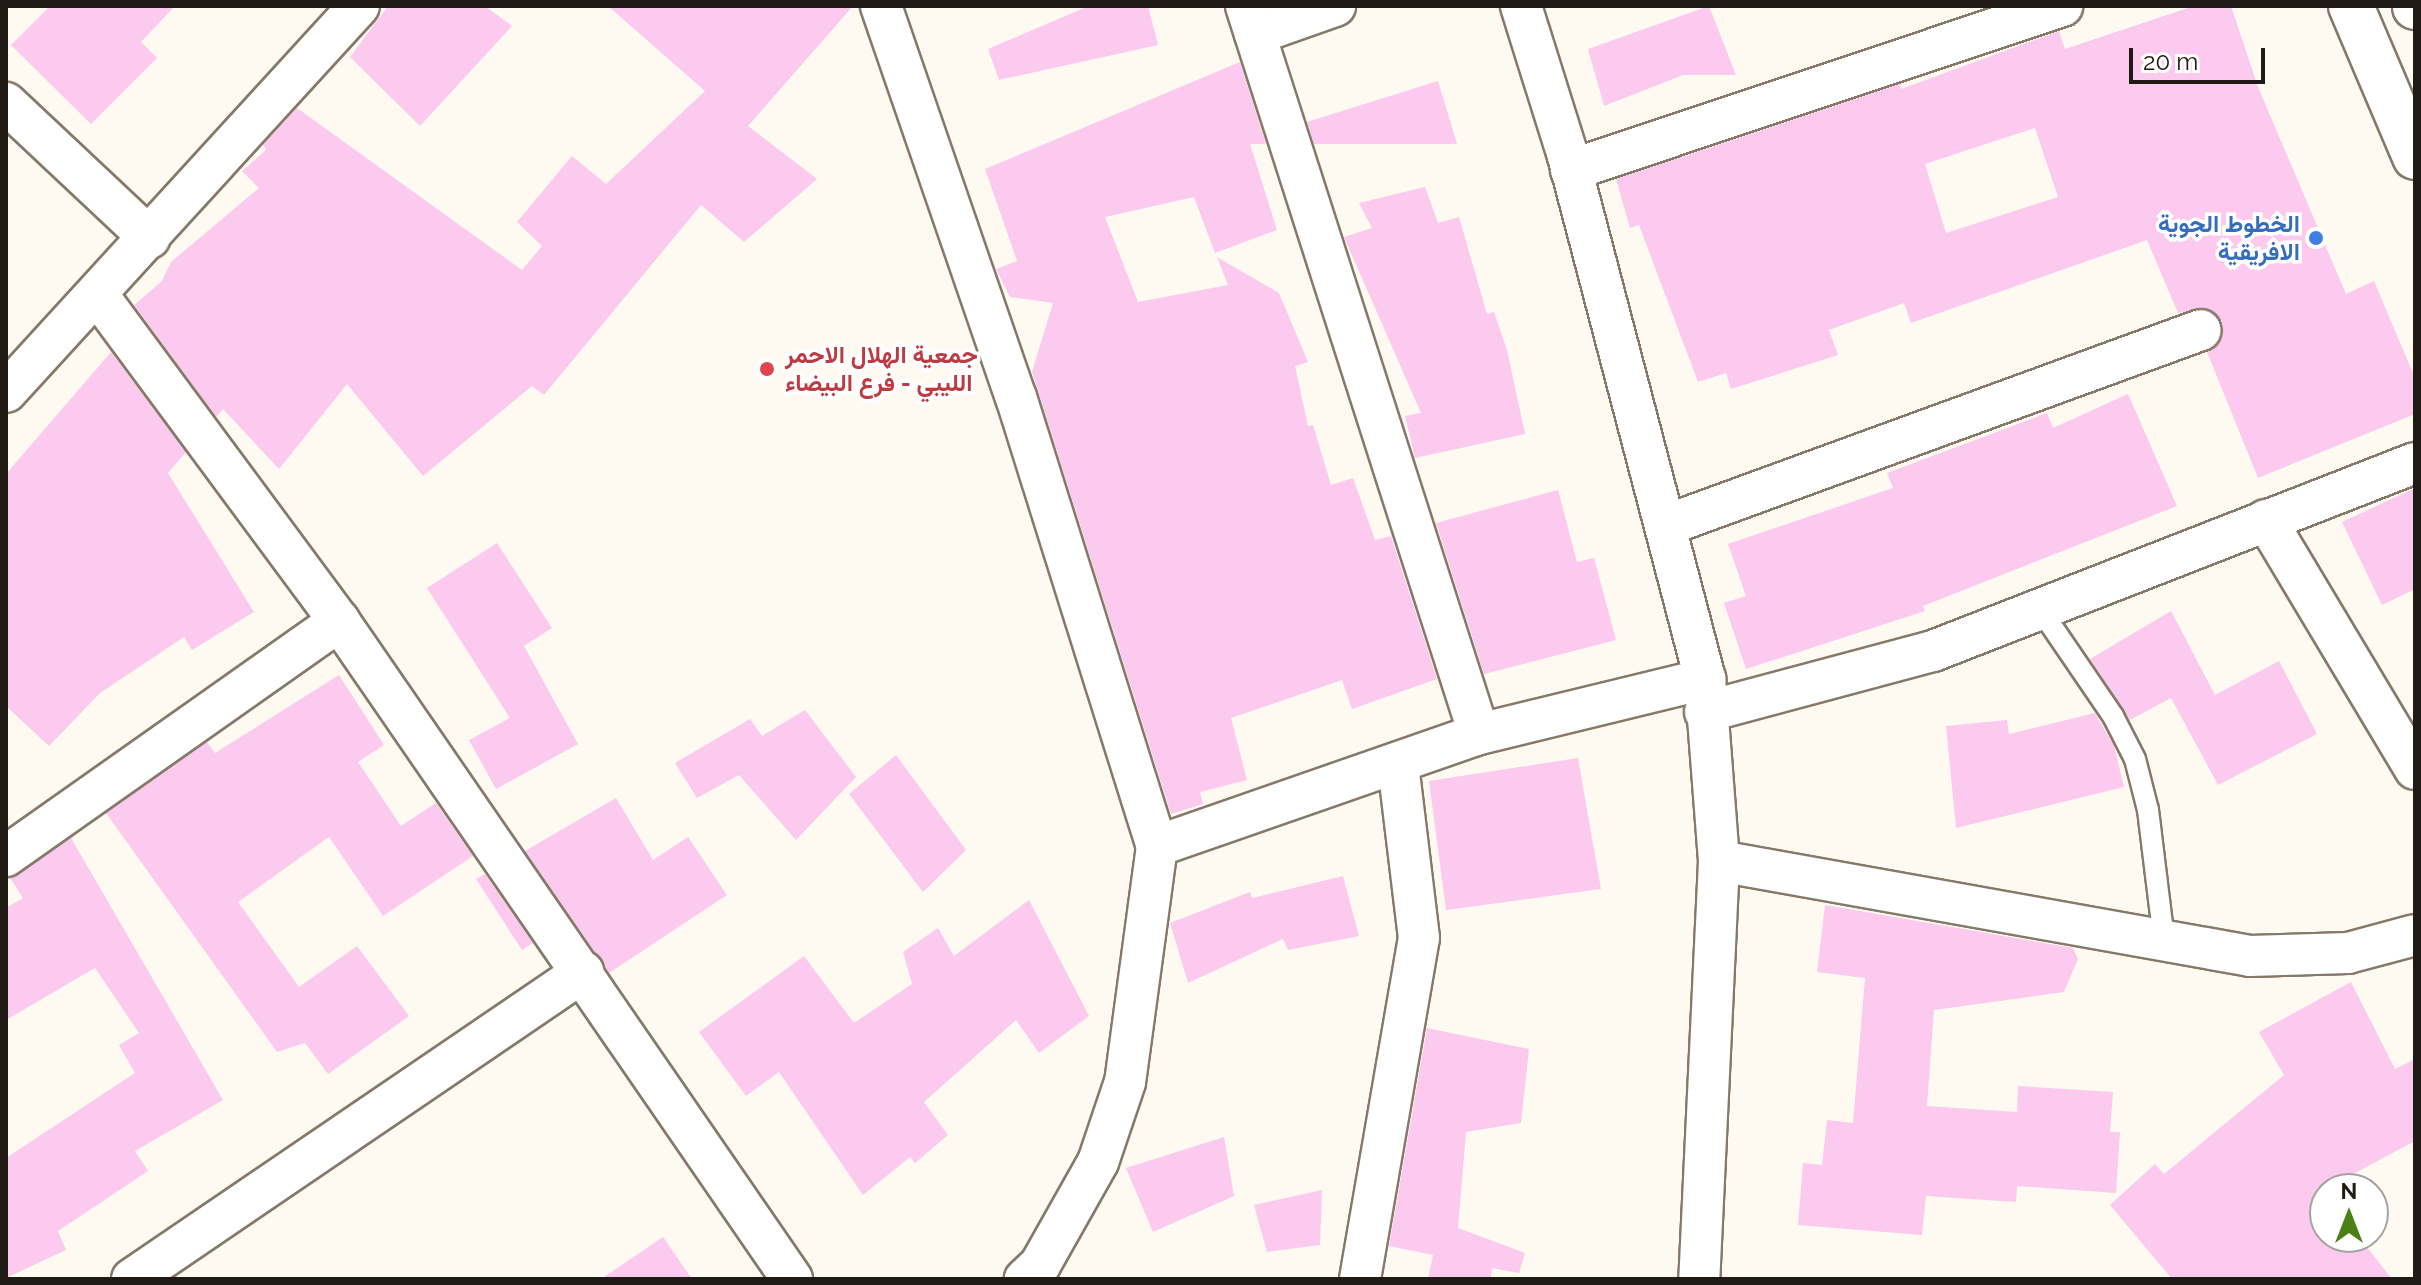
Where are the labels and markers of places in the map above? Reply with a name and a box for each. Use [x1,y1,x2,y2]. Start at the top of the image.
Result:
place label: الخطوط الجوية الافريقية [2158,210,2300,266]
marker: الخطوط الجوية الافريقية [2307,229,2325,247]
place label: جمعية الهلال الاحمر الليبي - فرع البيضاء [785,341,978,397]
marker: جمعية الهلال الاحمر الليبي - فرع البيضاء [756,358,778,380]

